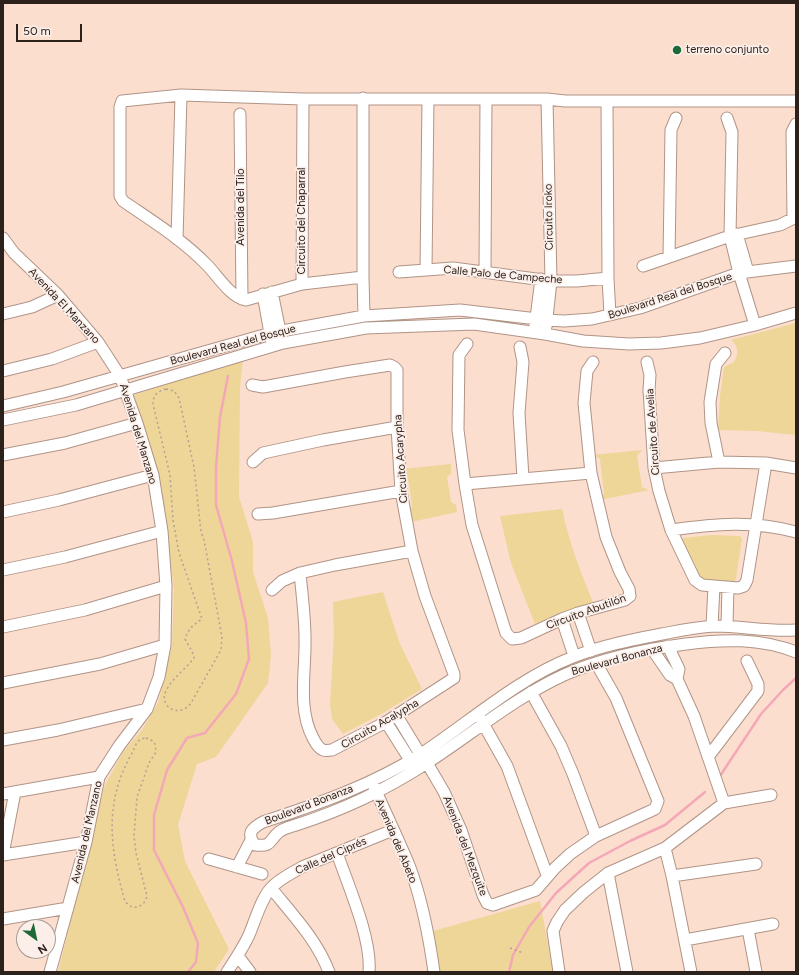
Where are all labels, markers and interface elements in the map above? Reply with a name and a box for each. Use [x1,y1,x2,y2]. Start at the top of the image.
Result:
scale bar [18,16,84,42]
text: 50 m [23,24,51,38]
place label: terreno conjunto [686,43,769,57]
marker: terreno conjunto [671,44,683,56]
street label: Avenida del Tilo [234,168,248,246]
street label: Circuito del Chaparral [295,168,309,274]
street label: Circuito Iroko [542,184,556,250]
street label: Calle Palo de Campeche [443,263,563,287]
street label: Avenida El Manzano [26,265,102,347]
street label: Boulevard Real del Bosque [606,270,734,322]
street label: Boulevard Real del Bosque [169,322,297,368]
street label: Avenida del Manzano [116,382,160,486]
street label: Circuito de Avelia [643,388,663,476]
street label: Circuito Acarypha [391,414,411,504]
street label: Circuito Abutilón [544,591,628,633]
street label: Boulevard Bonanza [570,642,664,678]
street label: Circuito Acalypha [339,696,421,752]
street label: Avenida del Manzano [69,780,105,884]
street label: Boulevard Bonanza [263,782,355,828]
street label: Avenida del Mezquite [440,794,490,898]
street label: Avenida del Abeto [372,797,420,885]
street label: Calle del Ciprés [293,834,369,878]
north arrow [16,919,56,959]
text: N [35,941,49,956]

